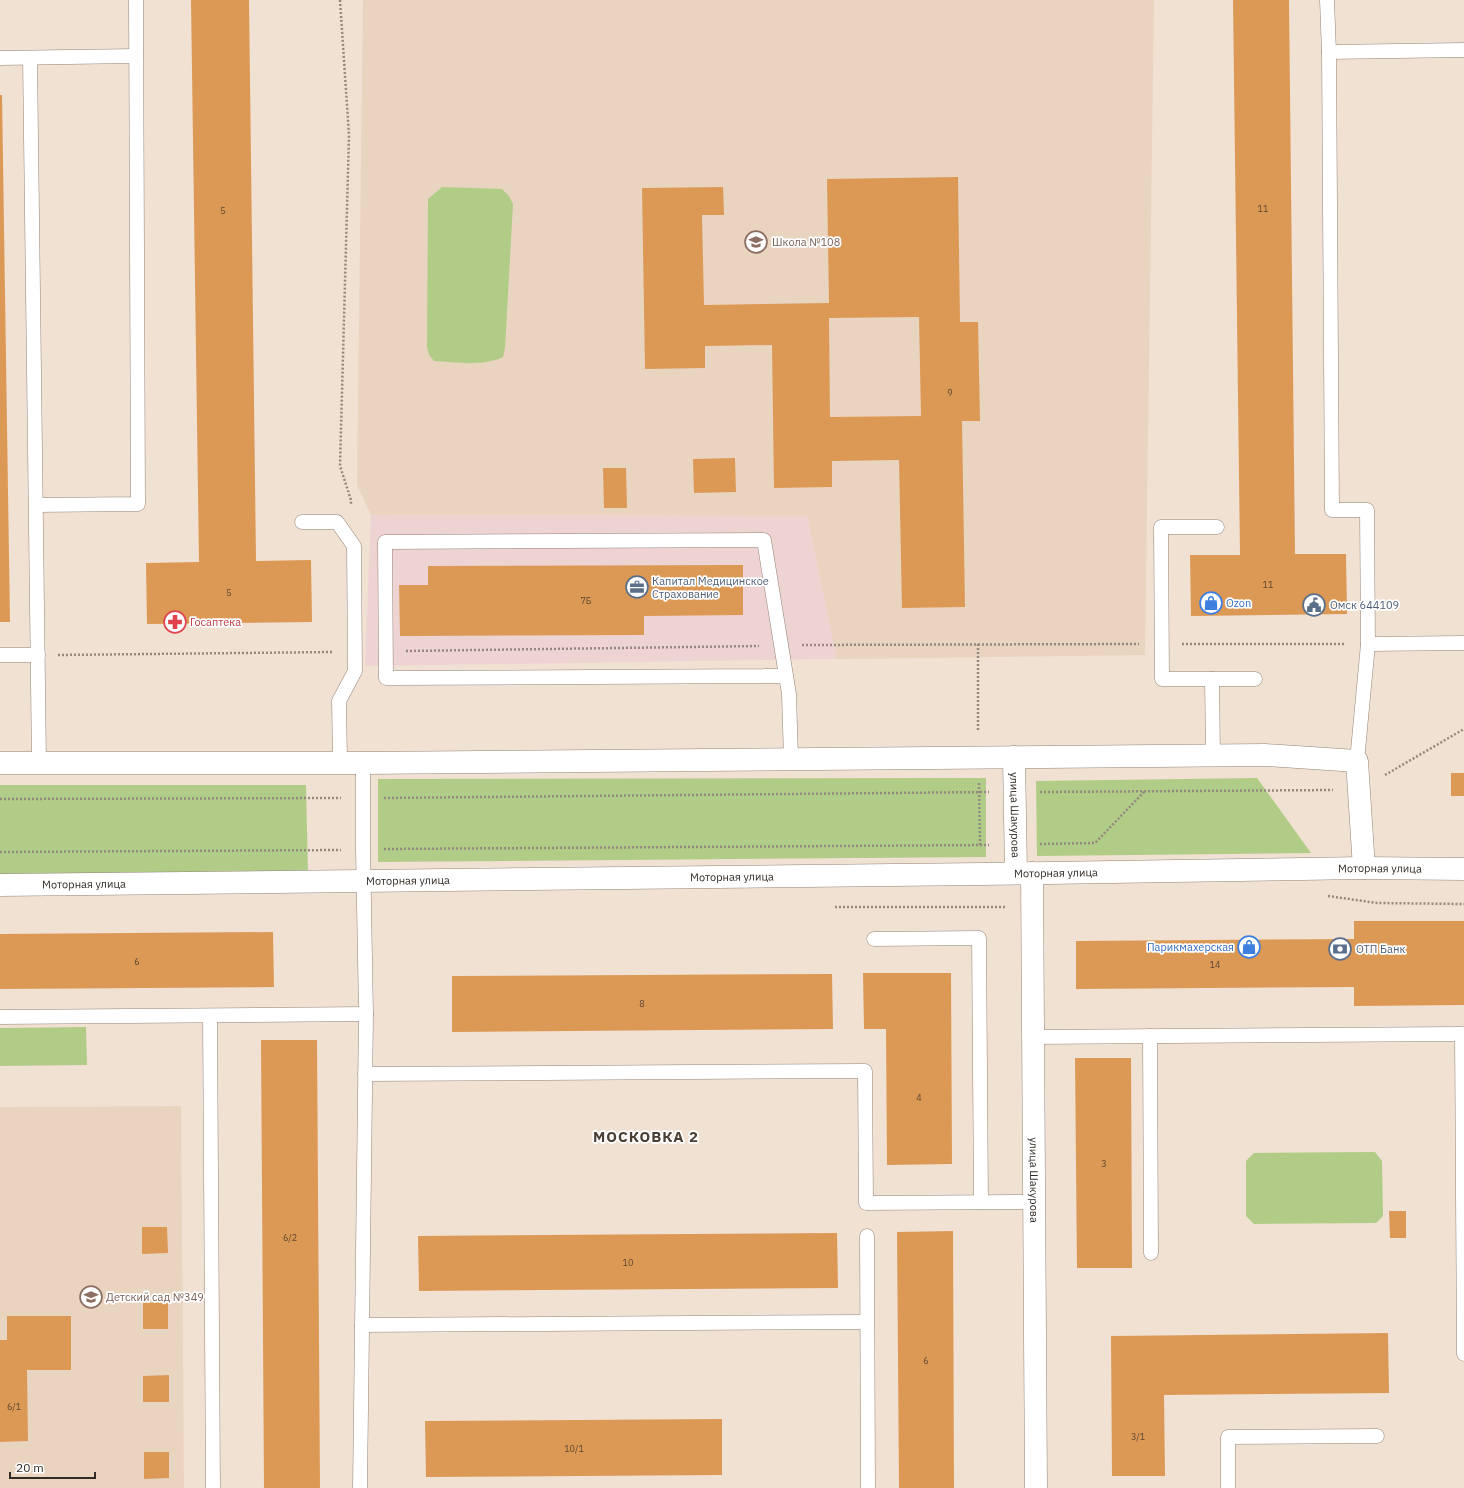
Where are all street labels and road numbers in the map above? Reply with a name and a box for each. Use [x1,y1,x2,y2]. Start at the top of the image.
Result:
street label: улица Шакурова [1007,772,1023,858]
street label: Моторная улица [1338,861,1422,876]
street label: Моторная улица [1014,865,1098,880]
street label: Моторная улица [690,869,774,884]
street label: Моторная улица [366,873,450,888]
street label: Моторная улица [42,877,126,892]
street label: улица Шакурова [1027,1137,1041,1223]

